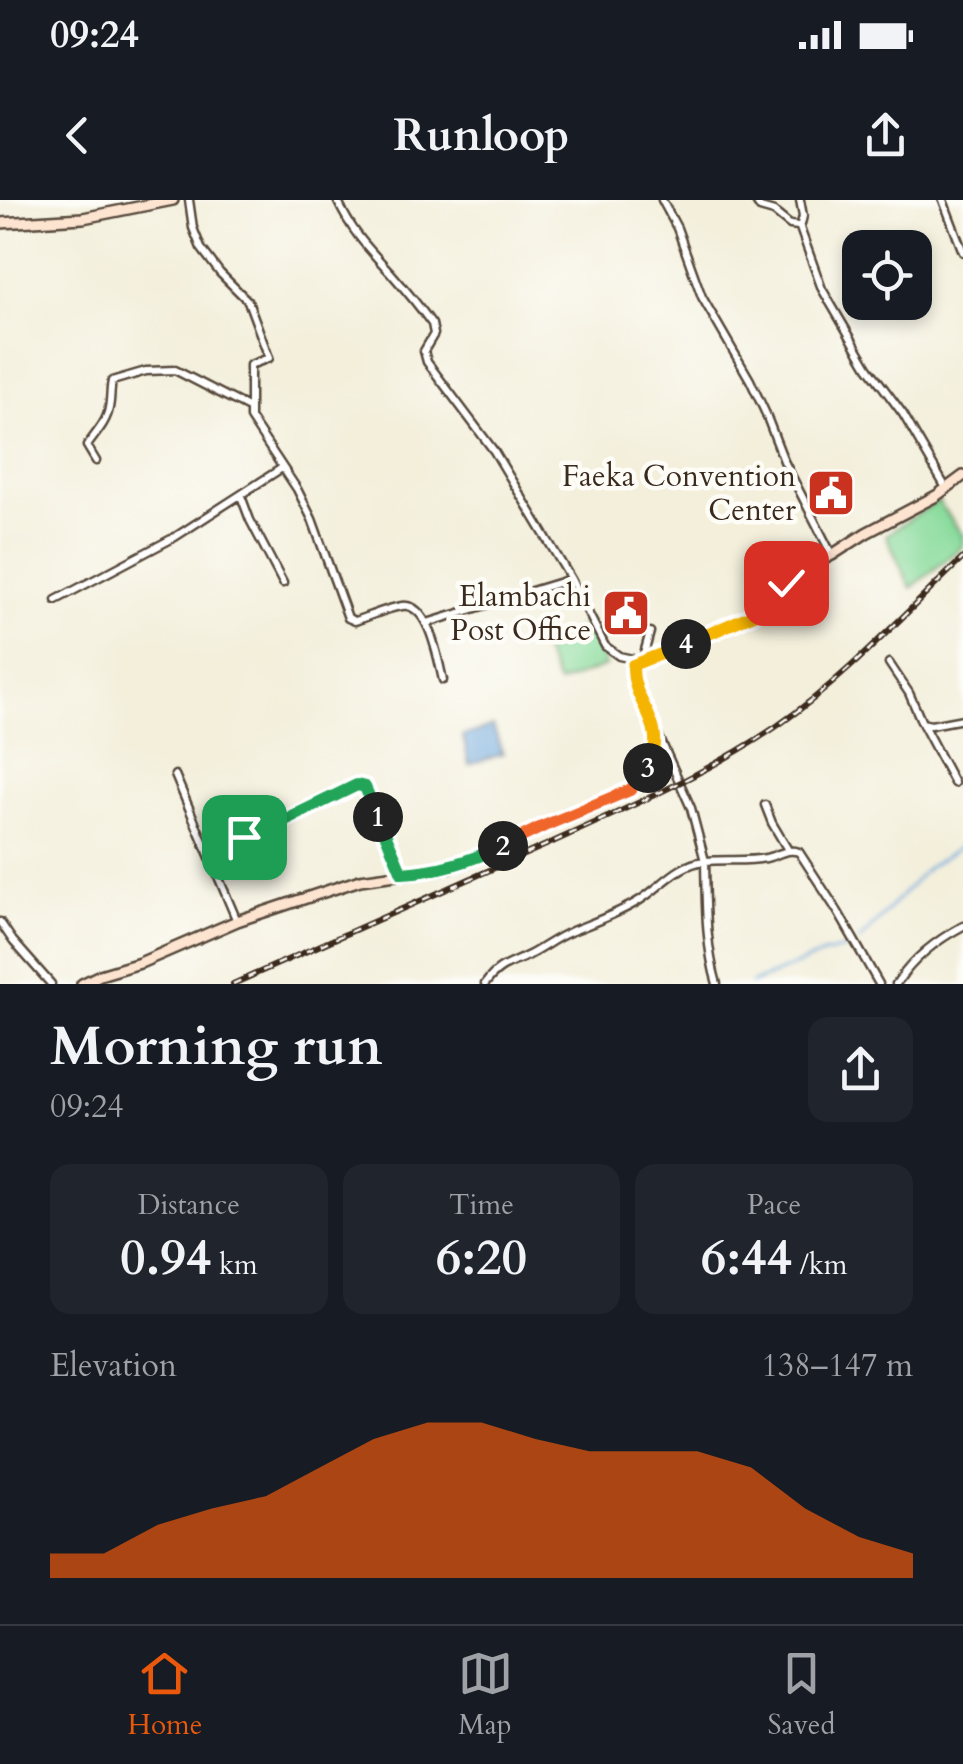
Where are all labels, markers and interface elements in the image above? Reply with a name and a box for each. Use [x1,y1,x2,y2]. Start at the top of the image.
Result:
text: 09:24 [50,9,139,61]
text: Runloop [393,105,570,166]
icon: back [50,108,105,163]
icon: share [858,108,913,163]
map controls [842,230,932,320]
button: locate [842,230,932,320]
place label: Faeka Convention Center [562,456,796,531]
public building icon: Faeka Convention Center [805,467,857,519]
pin [744,541,829,626]
icon: check [759,556,814,611]
place label: Elambachi Post Office [450,576,591,651]
public building icon: Elambachi Post Office [600,587,652,639]
pin: 4 [661,619,711,669]
text: 4 [679,625,693,663]
pin: 3 [623,743,673,793]
text: 3 [641,749,655,787]
pin: 1 [353,792,403,842]
pin [202,795,287,880]
text: 1 [371,798,385,836]
icon: arrive [217,810,272,865]
pin: 2 [478,821,528,871]
text: 2 [496,827,510,865]
text: Morning run [50,1010,383,1084]
button: share [808,1017,913,1122]
text: 09:24 [50,1085,124,1129]
text: Distance [138,1186,240,1224]
text: Time [449,1186,514,1224]
text: Pace [747,1186,801,1224]
text: 0.94 [120,1224,211,1292]
text: 6:20 [436,1224,527,1292]
text: 6:44 [701,1224,792,1292]
text: km [211,1246,258,1284]
text: /km [792,1246,847,1284]
text: Elevation [50,1344,177,1388]
text: 138–147 m [761,1344,913,1388]
tab: Home [128,1646,202,1744]
tab: Map [458,1646,513,1744]
tab: Saved [768,1646,835,1744]

